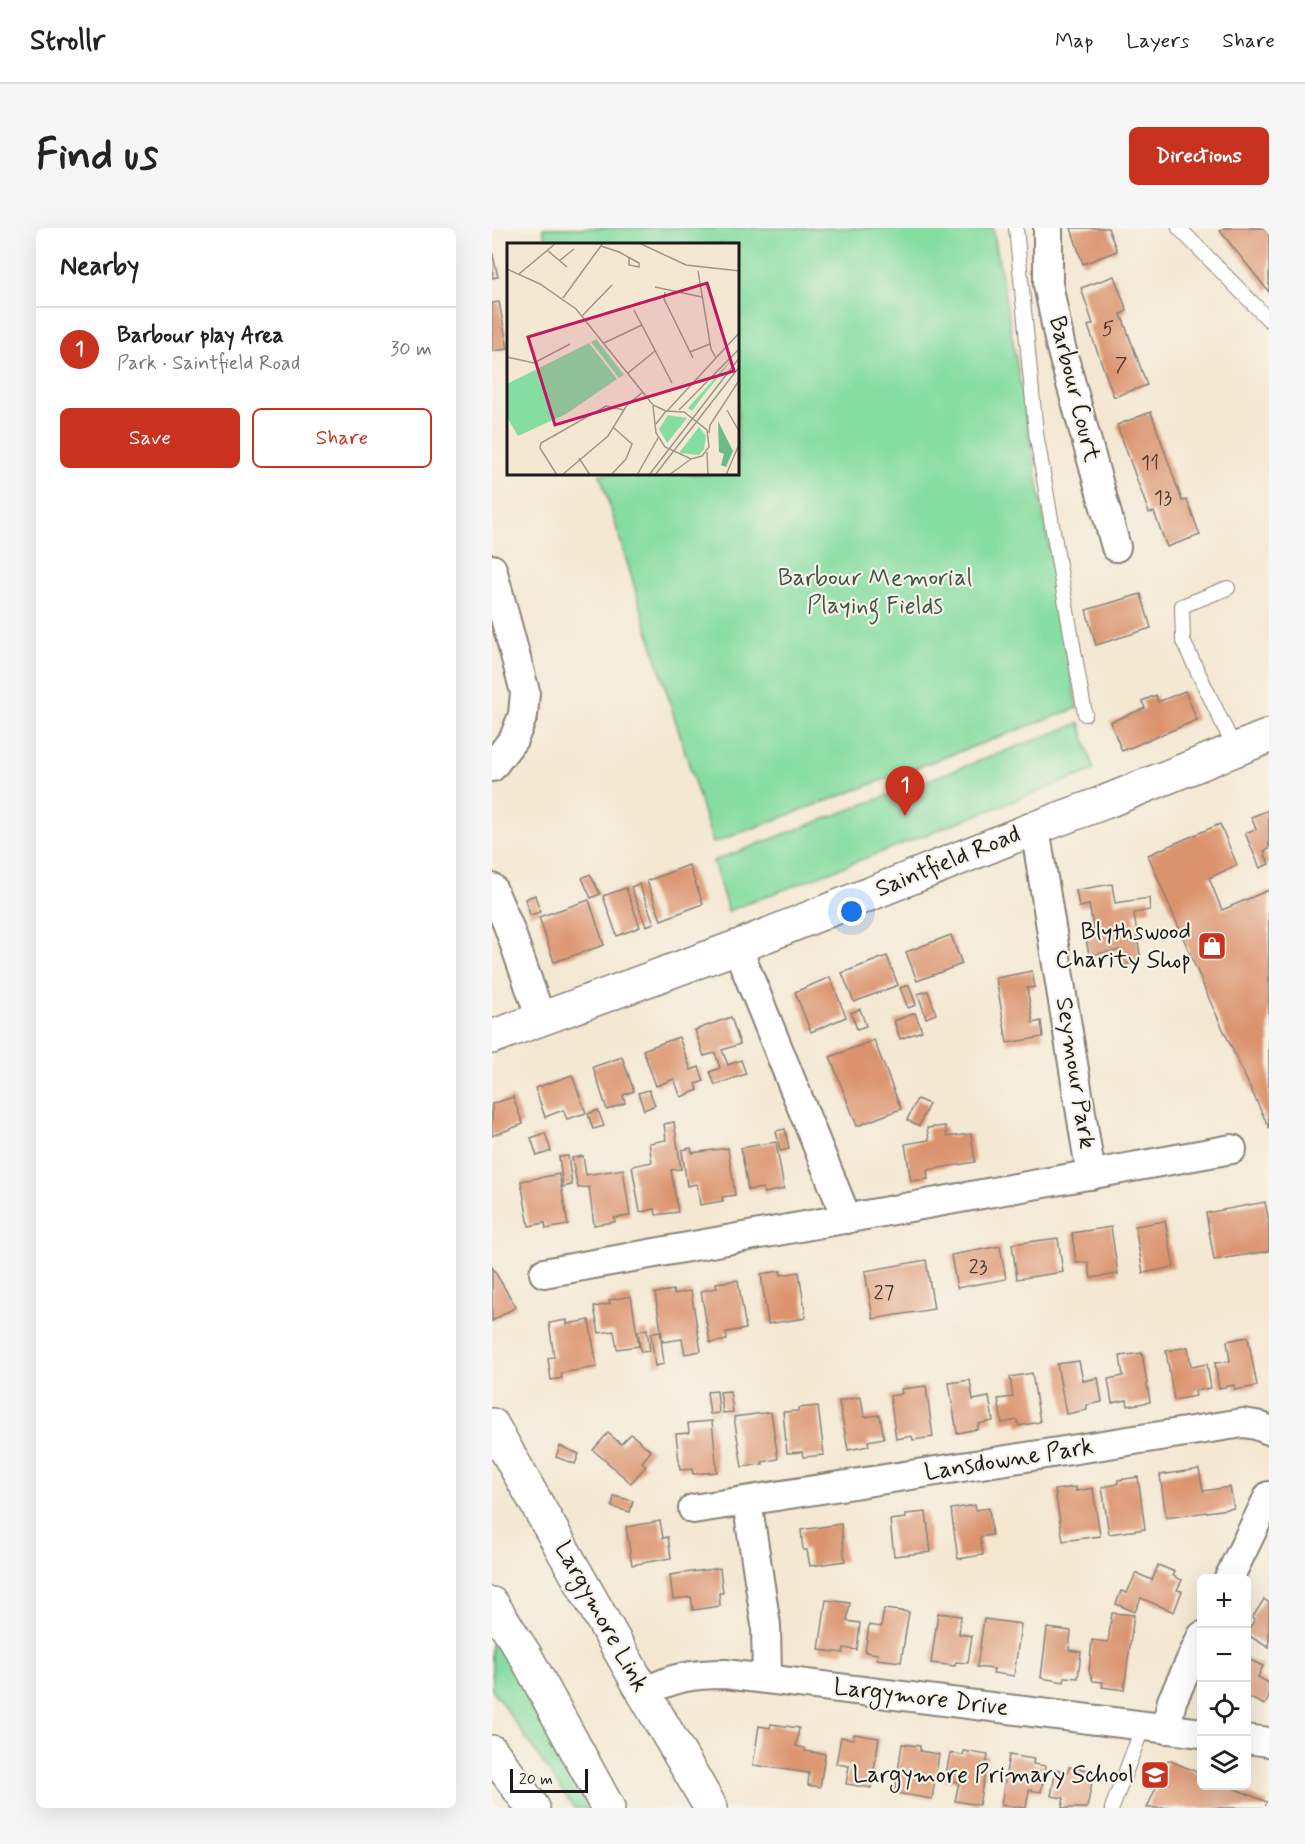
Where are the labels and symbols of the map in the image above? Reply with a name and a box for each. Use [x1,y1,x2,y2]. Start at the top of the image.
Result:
inset map [507,243,740,476]
street label: Barbour Court [1041,313,1107,465]
house number: 5 [1102,315,1114,343]
house number: 7 [1115,351,1128,379]
house number: 11 [1141,449,1159,477]
house number: 13 [1154,484,1172,512]
park label: Barbour Memorial Playing Fields [778,563,972,625]
pin: 1 [886,766,924,816]
street label: Saintfield Road [871,819,1025,905]
your location [837,897,866,926]
place label: Blythswood Charity Shop [1055,917,1191,976]
shop icon: Blythswood Charity Shop [1196,930,1228,962]
street label: Seymour Park [1048,995,1102,1151]
house number: 23 [968,1253,988,1281]
house number: 27 [874,1279,894,1307]
street label: Lansdowne Park [922,1431,1096,1489]
street label: Largymore Link [545,1536,655,1699]
street label: Largymore Drive [832,1672,1010,1726]
school or university icon: Largymore Primary School [1139,1759,1171,1791]
place label: Largymore Primary School [852,1760,1134,1793]
scale bar [510,1766,588,1794]

